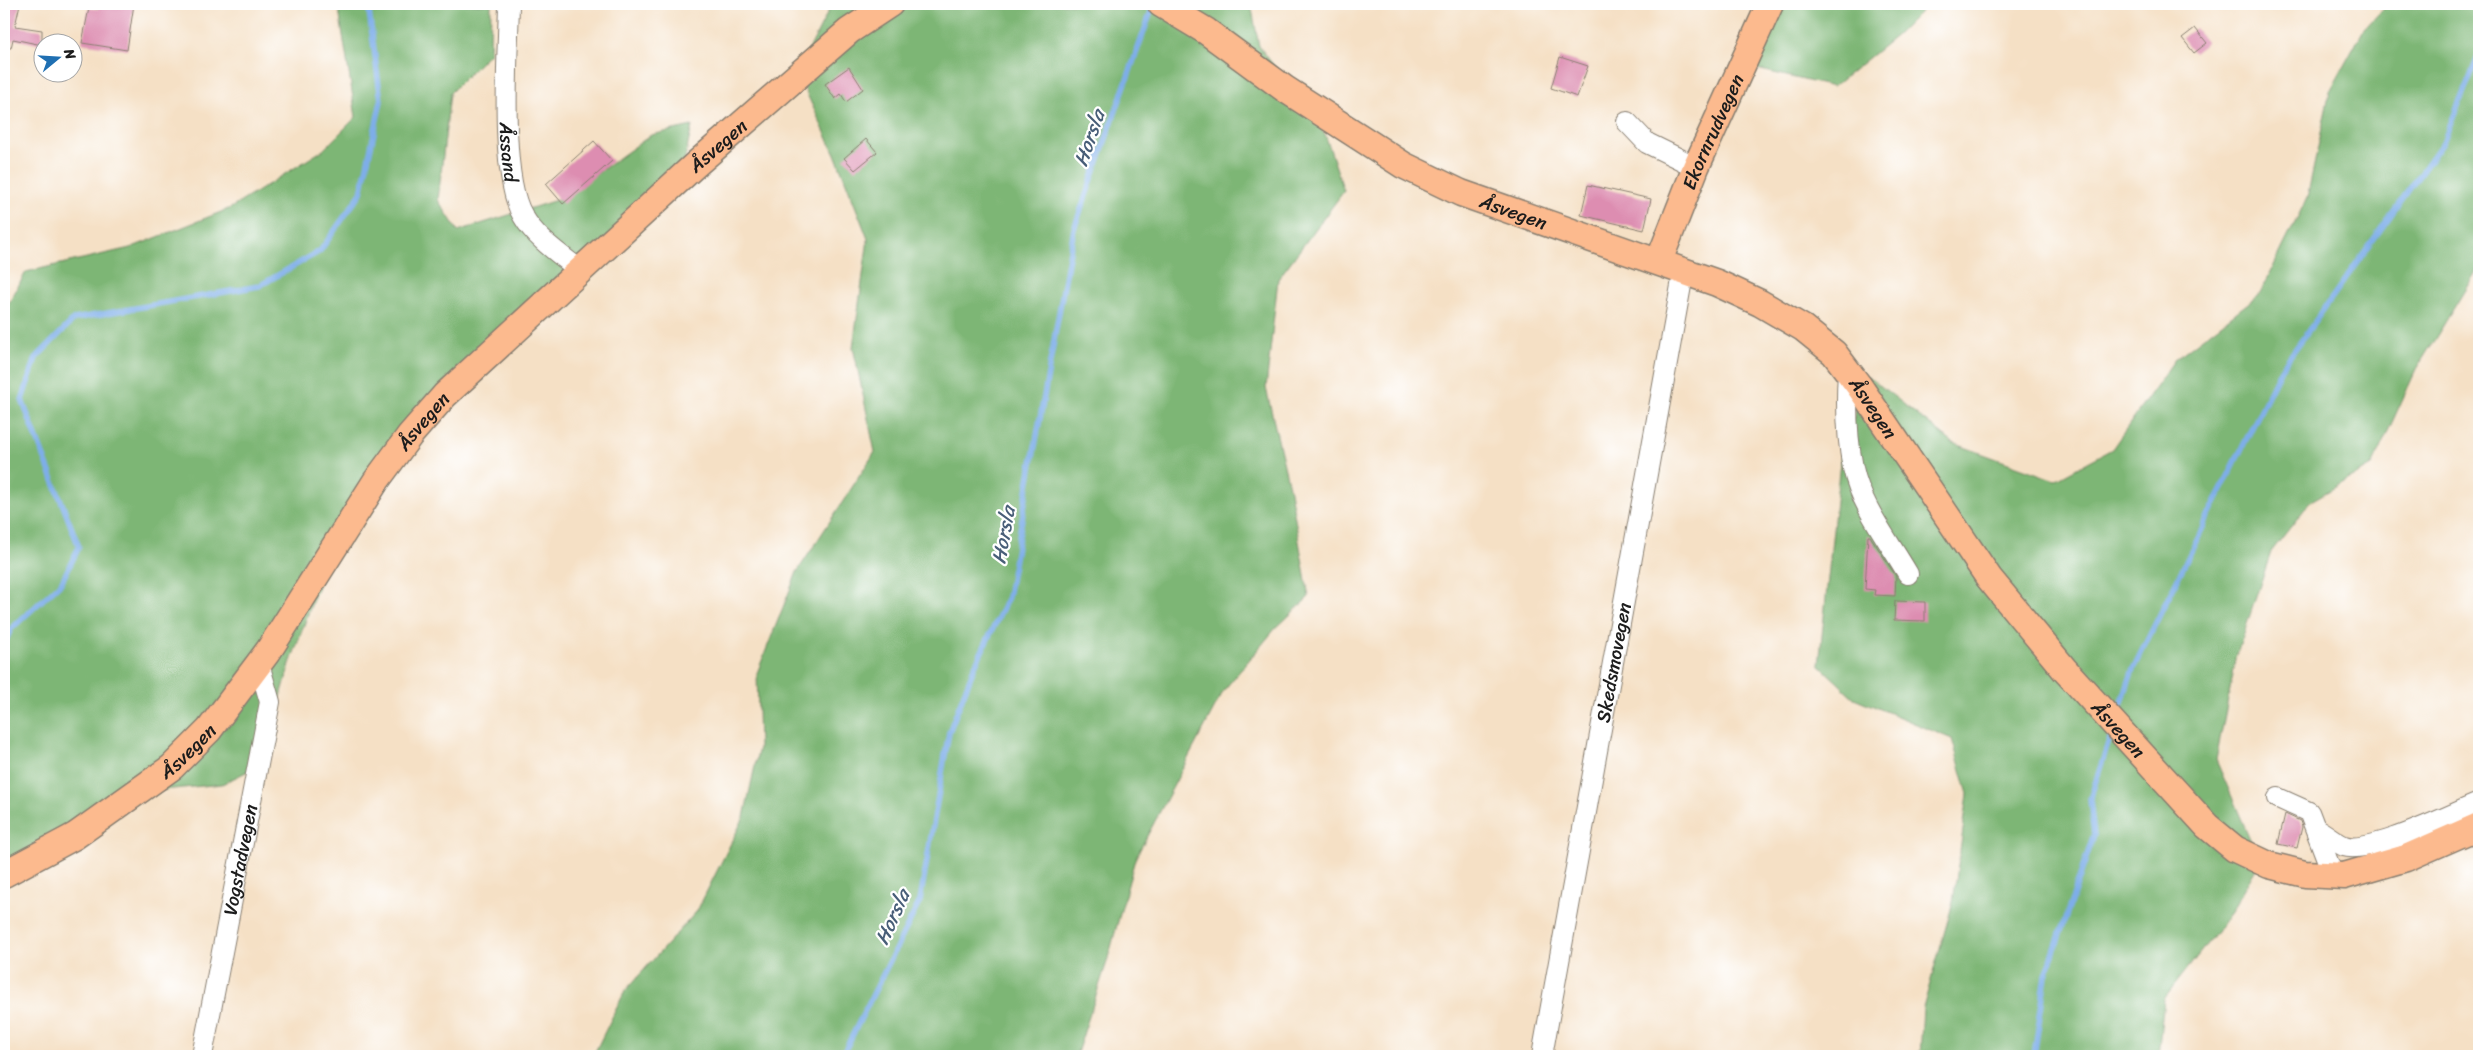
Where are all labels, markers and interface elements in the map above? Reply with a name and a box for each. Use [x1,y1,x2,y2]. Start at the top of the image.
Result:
north arrow [32,32,82,82]
text: N [56,45,83,63]
street label: Ekornrudvegen [1673,68,1753,195]
water label: Horsla [1064,103,1116,171]
street label: Åsvegen [680,110,755,182]
street label: Åssand [490,121,528,186]
street label: Åsvegen [1474,185,1552,239]
street label: Åsvegen [1840,369,1906,446]
street label: Åsvegen [387,384,458,459]
water label: Horsla [981,501,1026,566]
street label: Skedsmovegen [1586,600,1641,725]
street label: Åsvegen [2082,692,2154,766]
street label: Åsvegen [152,715,224,789]
street label: Vogstadvegen [213,801,267,918]
water label: Horsla [865,881,921,951]

